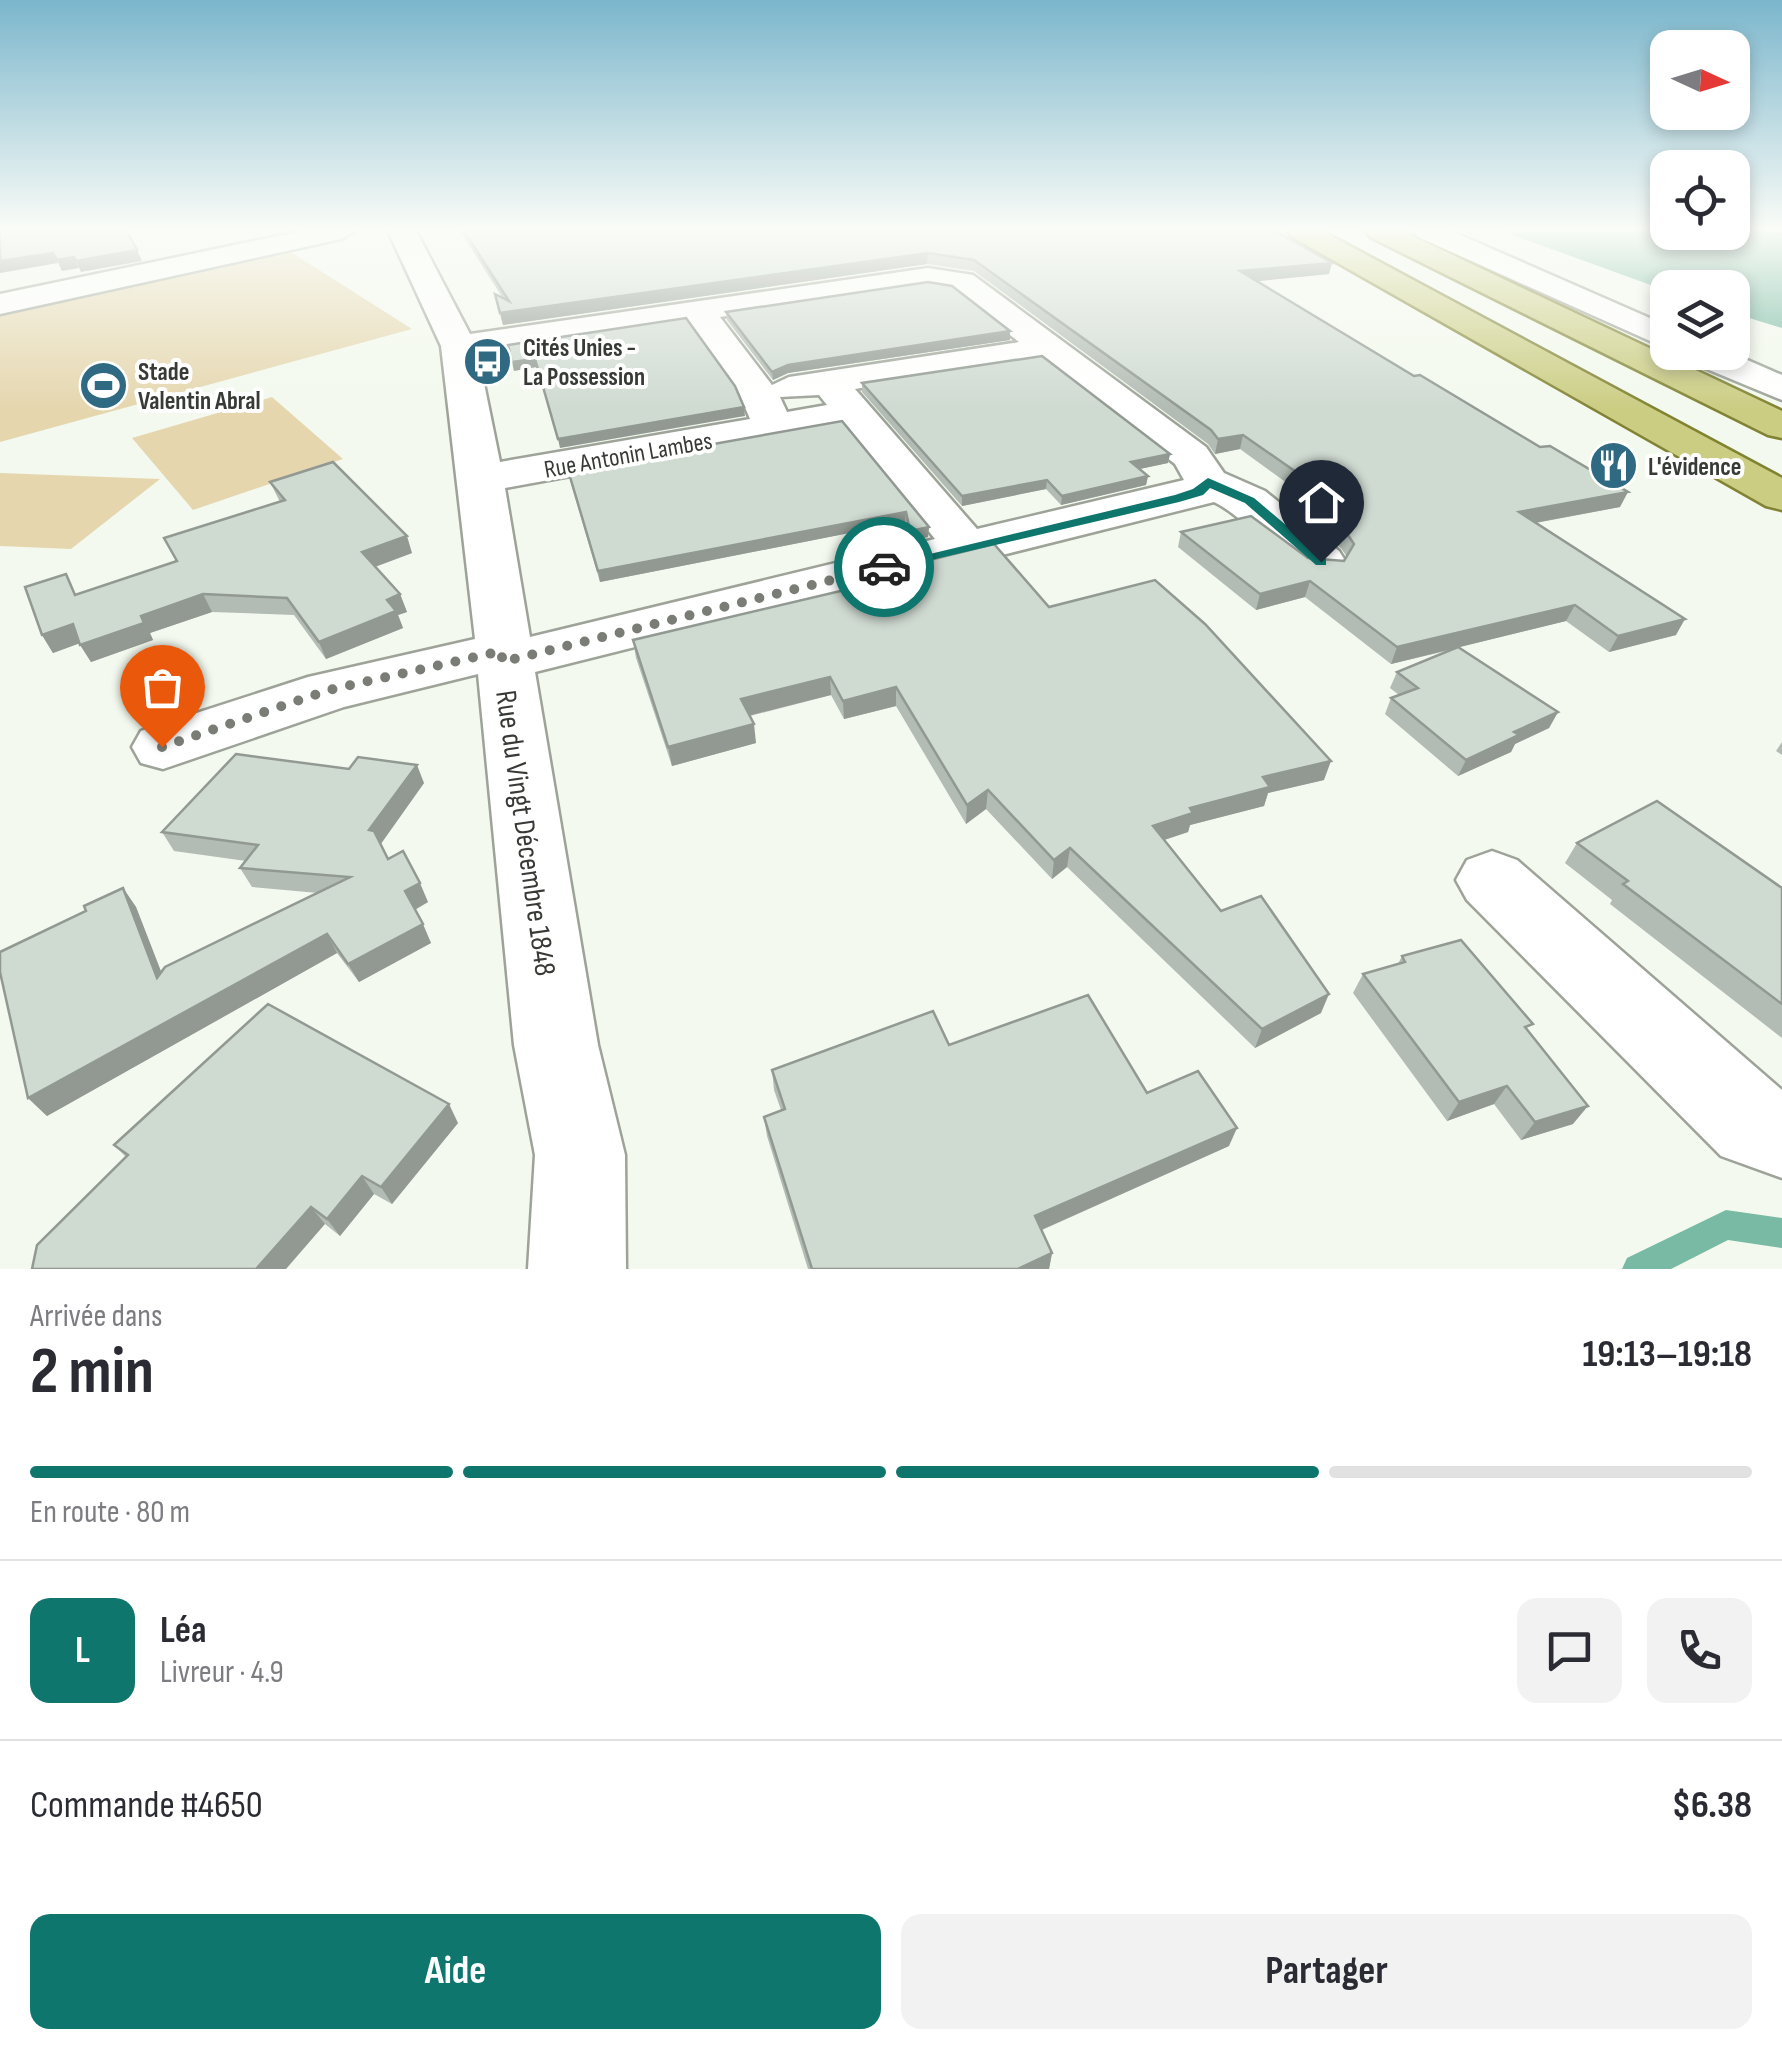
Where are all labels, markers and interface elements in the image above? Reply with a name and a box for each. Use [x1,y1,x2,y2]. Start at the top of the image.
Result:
north arrow [1650,30,1750,130]
map controls [1650,30,1750,370]
button: locate [1650,150,1750,250]
button: layers [1650,270,1750,370]
place label: Cités Unies - La Possession [523,333,645,393]
bus stop icon: Cités Unies - La Possession [462,335,514,387]
place label: Stade Valentin Abral [138,357,261,417]
sports icon: Stade Valentin Abral [77,359,129,411]
street label: Rue Antonin Lambes [542,425,715,486]
restaurant icon: L'évidence [1587,440,1639,492]
place label: L'évidence [1648,452,1741,483]
pin [1279,460,1364,563]
icon: home [1294,475,1349,530]
courier [834,517,934,617]
icon: car [857,540,912,595]
pin [120,645,205,748]
icon: bag [135,660,190,715]
street label: Rue du Vingt Décembre 1848 [487,688,563,978]
text: Arrivée dans [30,1297,162,1336]
text: 19:13–19:18 [1582,1332,1752,1377]
text: 2 min [30,1334,154,1412]
text: En route · 80 m [30,1493,190,1532]
button: chat [1517,1598,1622,1703]
button: phone [1647,1598,1752,1703]
text: Léa [160,1608,207,1653]
text: L [75,1628,90,1673]
text: Livreur · 4.9 [160,1653,284,1692]
text: Commande #4650 [30,1783,263,1828]
text: $6.38 [1672,1783,1752,1828]
button: Aide [30,1914,881,2029]
button: Partager [901,1914,1752,2029]

